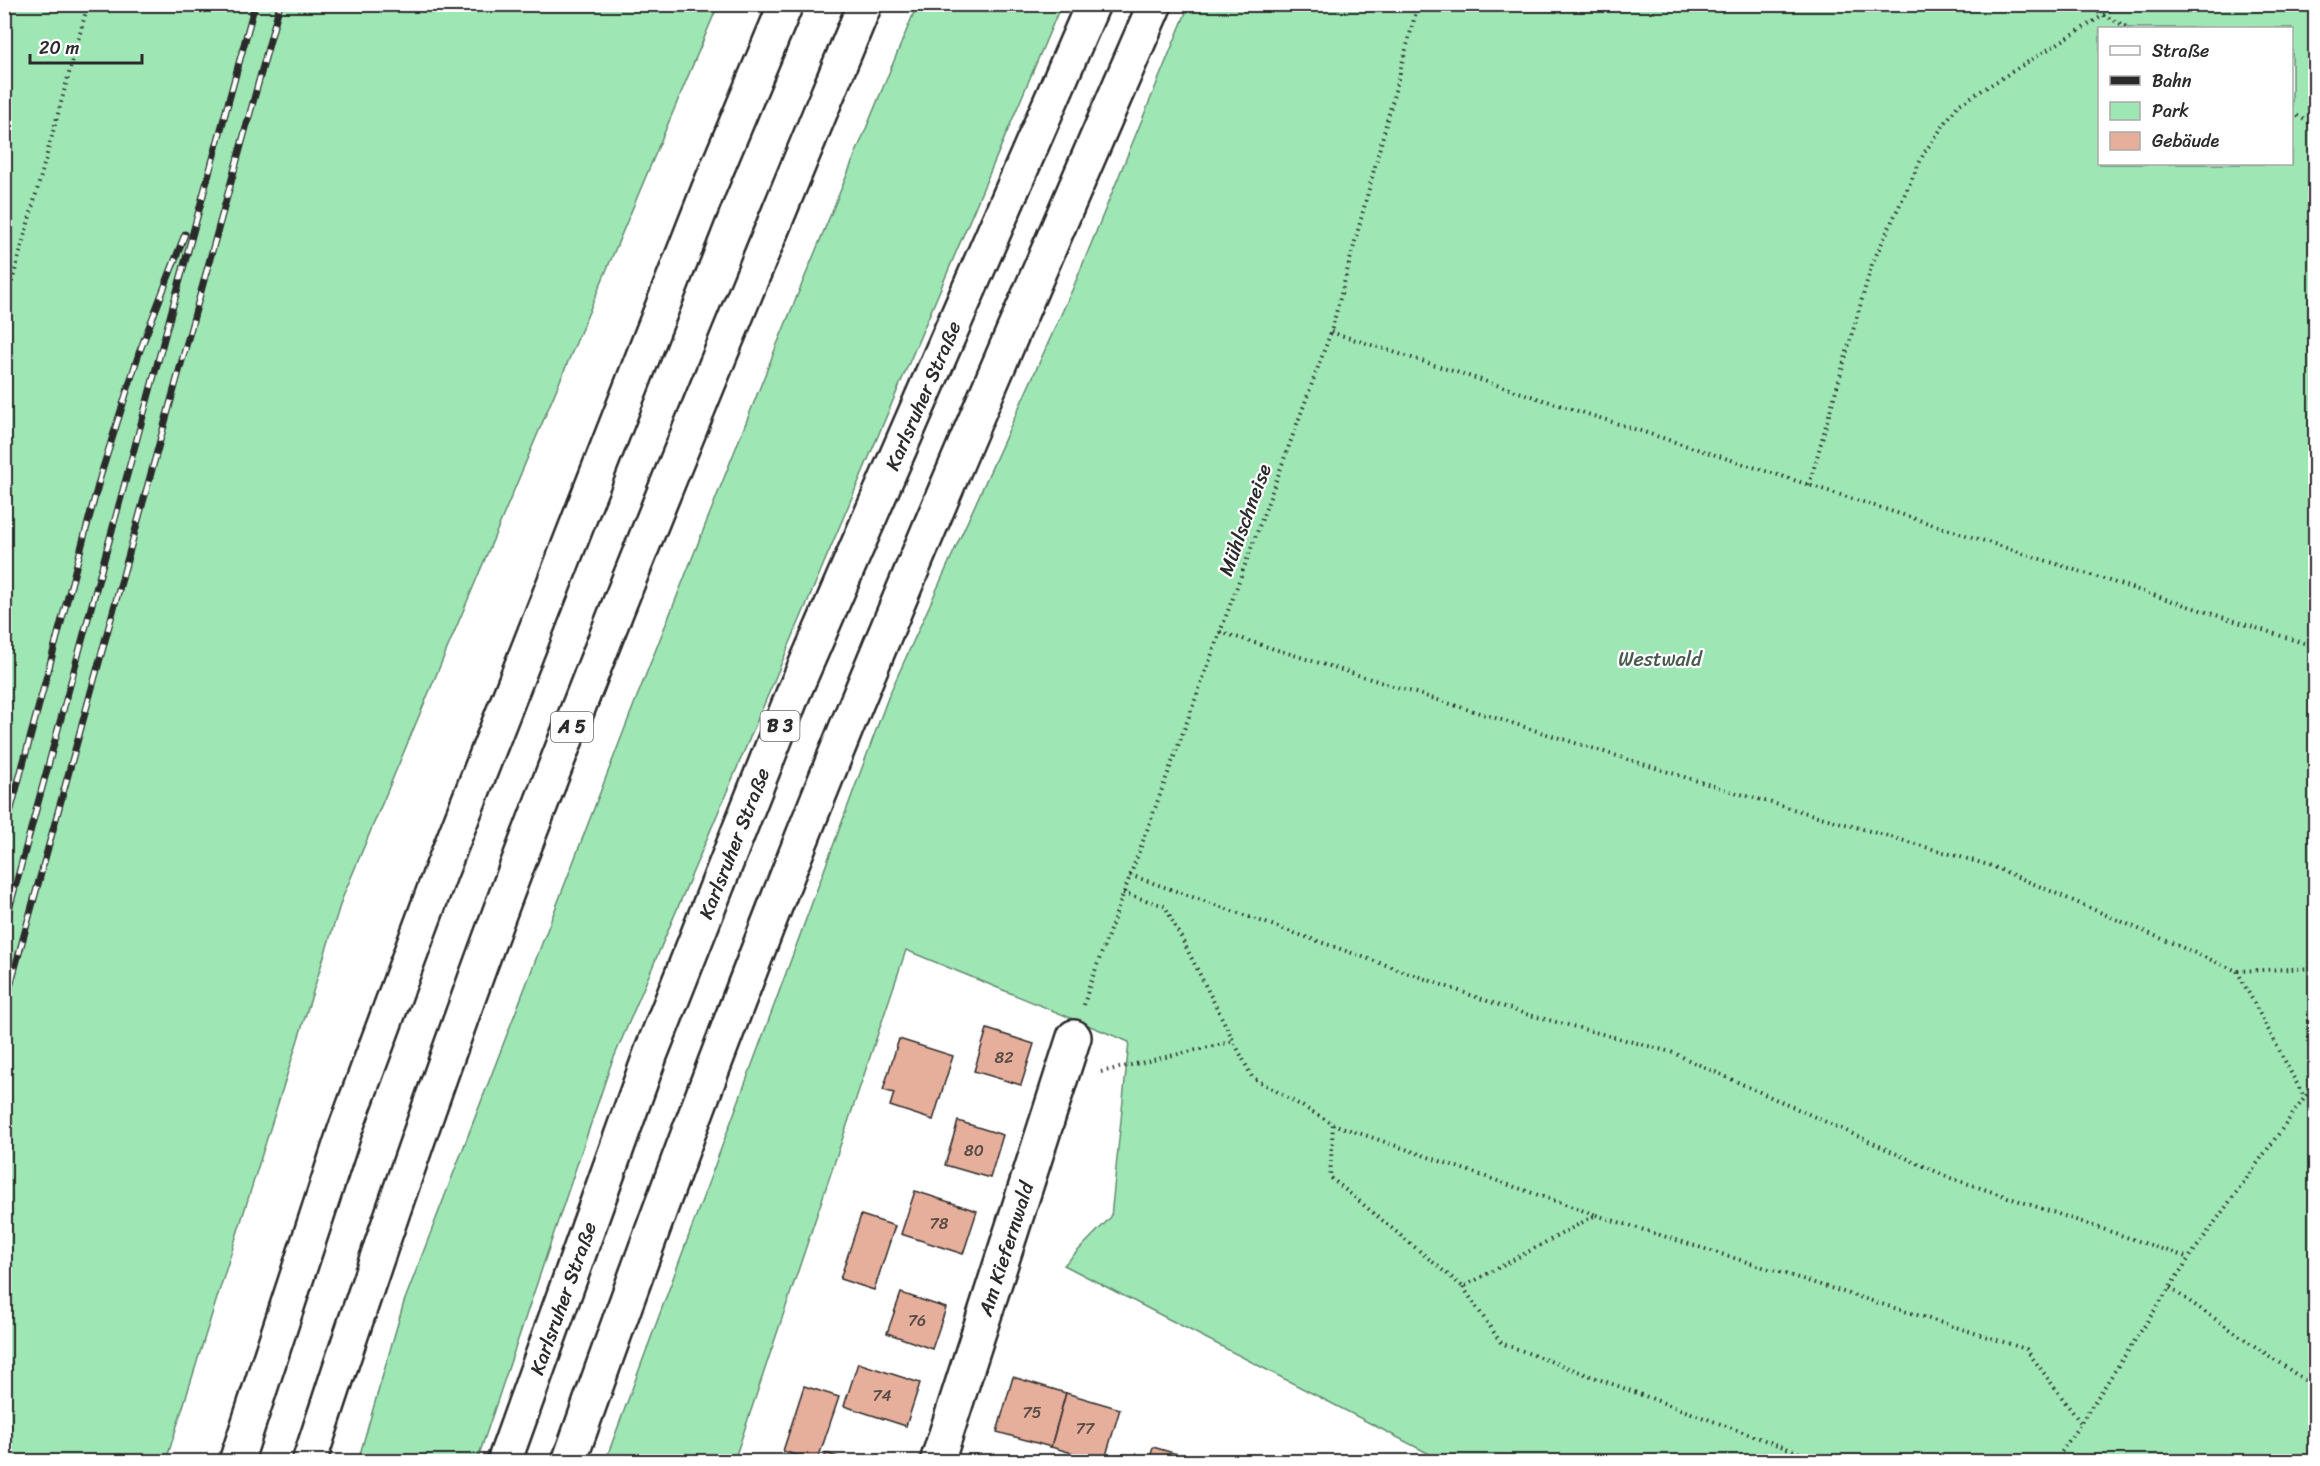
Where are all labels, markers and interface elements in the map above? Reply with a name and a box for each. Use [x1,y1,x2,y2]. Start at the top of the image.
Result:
scale bar [30,27,142,65]
legend [2098,27,2293,165]
text: 20 m [39,32,79,64]
text: Straße [2152,35,2209,67]
text: Bahn [2152,65,2192,97]
text: Park [2152,95,2189,127]
text: Gebäude [2152,125,2220,157]
street label: Karlsruher Straße [875,315,971,476]
street label: Mühlschneise [1208,459,1282,581]
park label: Westwald [1618,642,1703,677]
road number: B 3 [760,711,800,741]
road number: A 5 [551,712,593,742]
street label: Karlsruher Straße [688,762,780,924]
house number: 82 [995,1043,1013,1072]
house number: 80 [964,1136,984,1165]
street label: Am Kiefernwald [967,1176,1044,1321]
house number: 78 [930,1209,949,1238]
street label: Karlsruher Straße [519,1217,606,1380]
house number: 76 [908,1306,926,1335]
house number: 74 [872,1381,892,1410]
house number: 75 [1023,1398,1042,1427]
house number: 77 [1076,1414,1095,1443]

